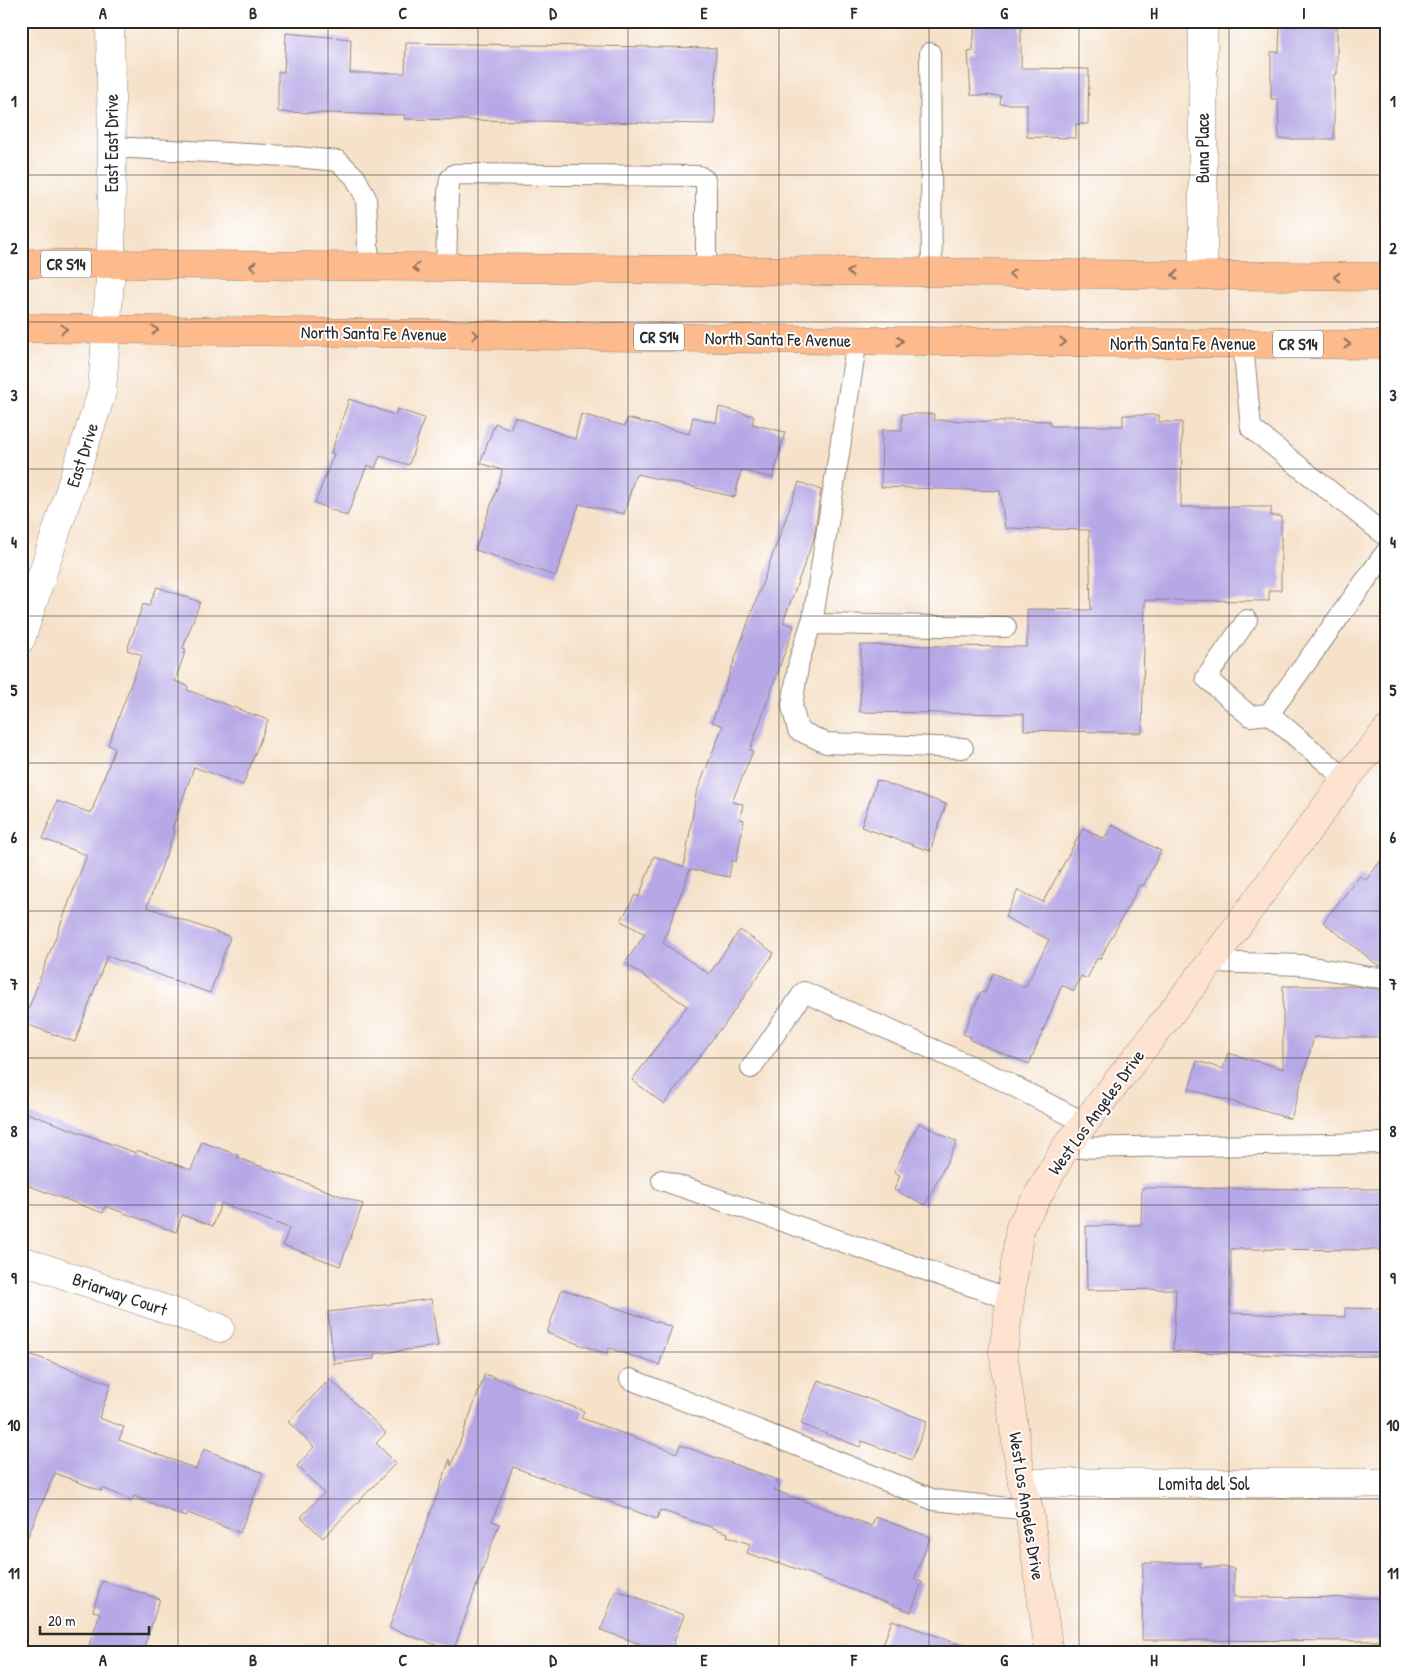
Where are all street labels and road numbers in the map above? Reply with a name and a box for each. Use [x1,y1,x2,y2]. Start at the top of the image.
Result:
street label: East East Drive [99,94,124,192]
street label: Buna Place [1190,113,1215,183]
road number: CR S14 [41,250,91,278]
street label: North Santa Fe Avenue [301,319,447,347]
road number: CR S14 [634,324,684,351]
street label: North Santa Fe Avenue [705,325,851,353]
road number: CR S14 [1273,330,1323,358]
street label: North Santa Fe Avenue [1110,331,1256,356]
street label: East Drive [60,420,104,490]
street label: West Los Angeles Drive [1042,1044,1150,1180]
street label: Briarway Court [69,1266,171,1322]
street label: West Los Angeles Drive [1003,1430,1051,1582]
street label: Lomita del Sol [1158,1471,1250,1496]

